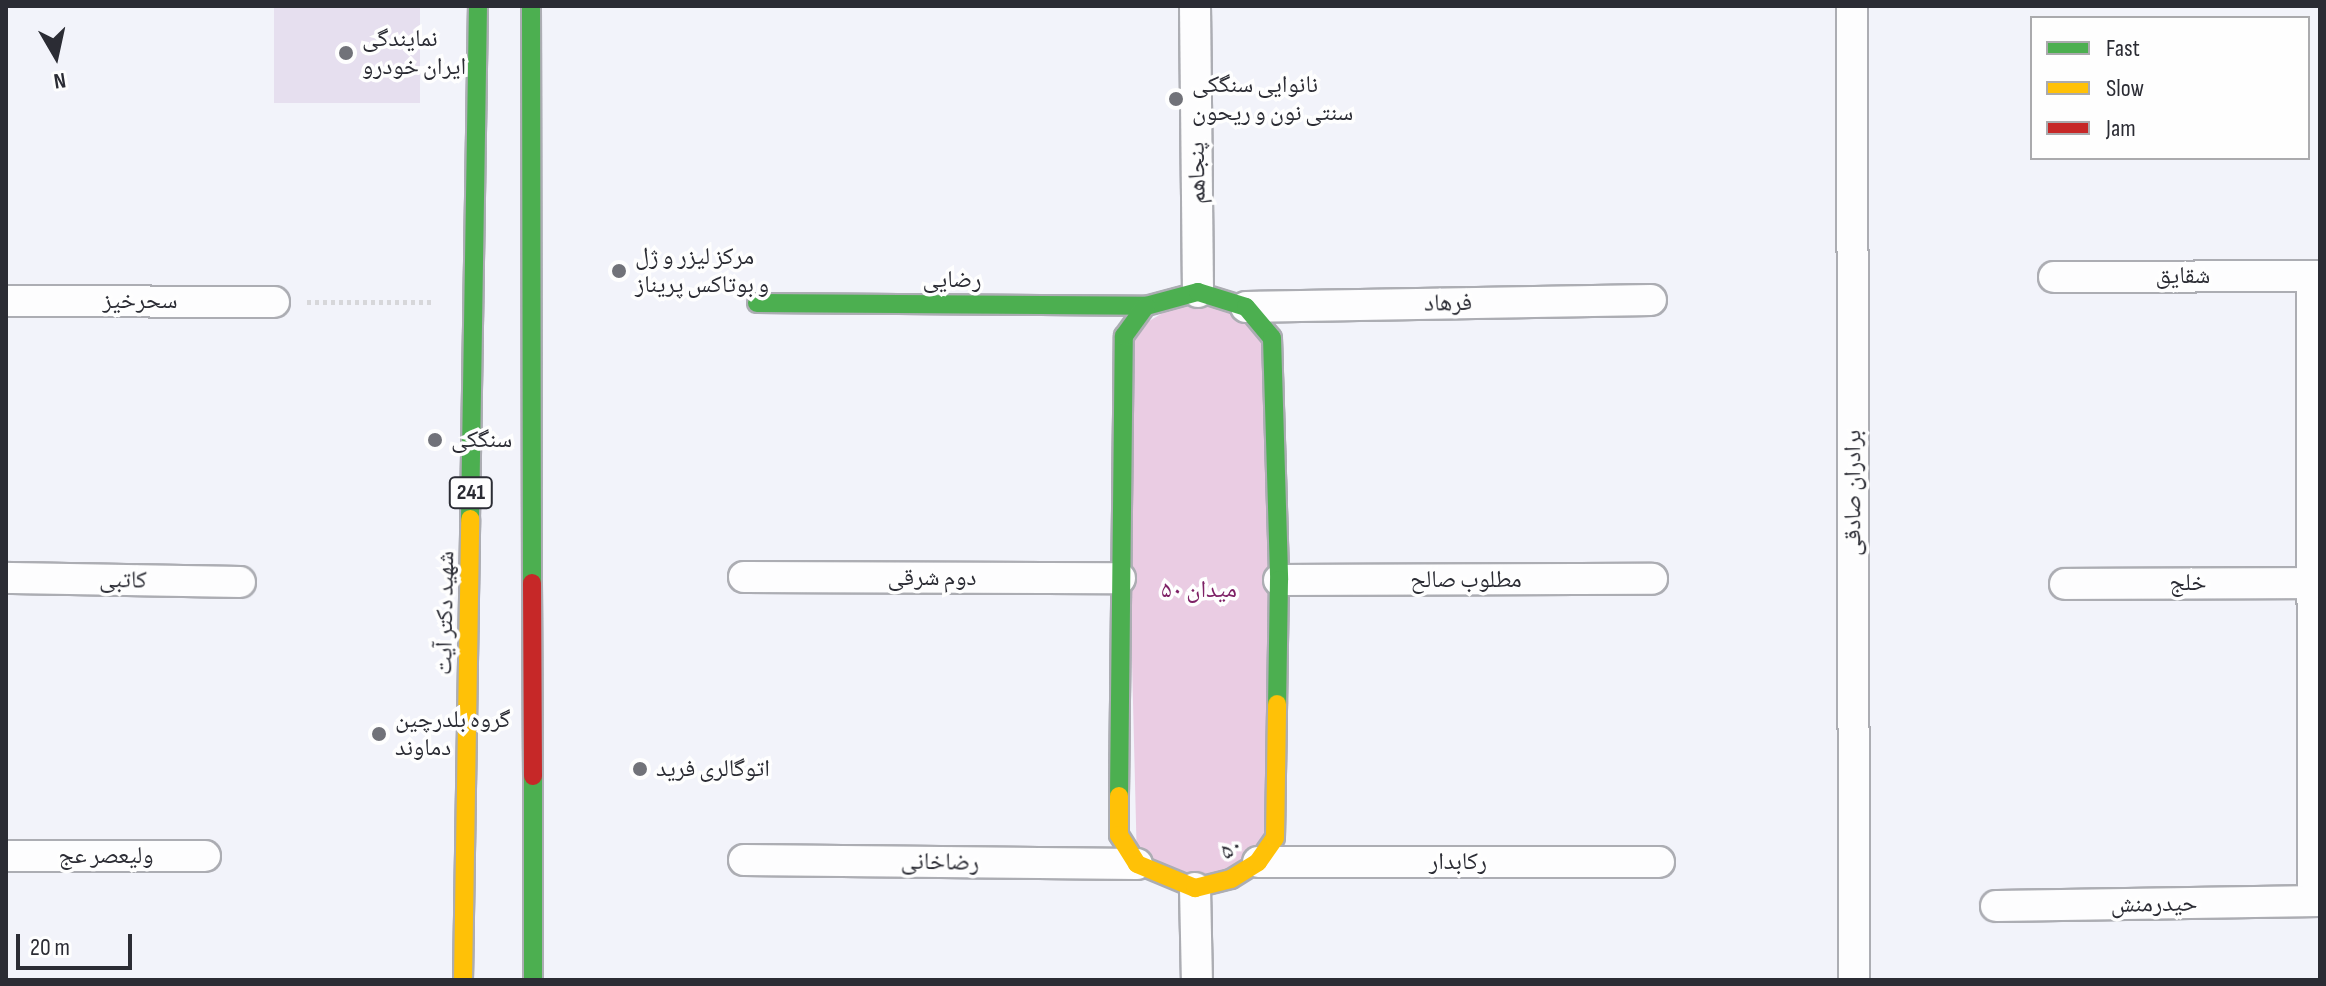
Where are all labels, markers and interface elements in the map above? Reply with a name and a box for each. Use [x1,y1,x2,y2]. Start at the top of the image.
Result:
north arrow [16,16,96,96]
legend [2030,16,2310,160]
place label: نمایندگی ایران خودرو [362,25,466,81]
text: Fast [2106,34,2140,63]
marker: نمایندگی ایران خودرو [337,44,355,62]
text: N [52,66,68,94]
place label: نانوایی سنگکی سنتی نون و ریحون [1192,71,1353,127]
text: Slow [2106,74,2144,103]
marker: نانوایی سنگکی سنتی نون و ریحون [1167,90,1185,108]
text: Jam [2106,114,2136,143]
street label: پنجاهم [1182,142,1212,204]
place label: مرکز لیزر و ژل و بوتاکس پریناز [635,243,769,299]
marker: مرکز لیزر و ژل و بوتاکس پریناز [610,262,628,280]
street label: شقایق [2156,262,2210,290]
street label: رضایی [923,266,981,294]
street label: سحرخیز [102,287,178,315]
street label: فرهاد [1424,288,1472,318]
place label: سنگکی [451,426,512,454]
street label: برادران صادقی [1839,430,1867,556]
marker: سنگکی [426,431,444,449]
road number: 241 [447,475,495,511]
street label: شهید دکتر آیت [430,551,460,675]
street label: دوم شرقی [888,564,976,592]
street label: کاتبی [99,565,147,595]
street label: مطلوب صالح [1410,566,1522,594]
street label: خلج [2169,569,2207,597]
park label: میدان ۵۰ [1161,576,1237,604]
place label: گروه بلدرچین دماوند [395,706,511,762]
marker: گروه بلدرچین دماوند [370,725,388,743]
place label: اتوگالری فرید [656,755,770,783]
marker: اتوگالری فرید [631,760,649,778]
street label: ۵۰ [1214,830,1248,866]
street label: ولیعصر عج [58,842,154,870]
street label: رضاخانی [900,847,980,877]
street label: رکابدار [1429,848,1487,876]
street label: حیدرمنش [2110,889,2198,919]
scale bar [20,918,136,968]
text: 20 m [30,933,70,962]

